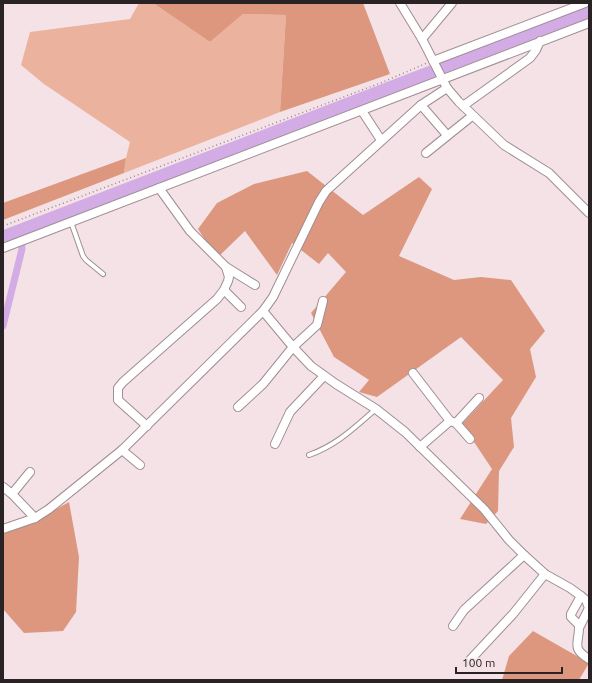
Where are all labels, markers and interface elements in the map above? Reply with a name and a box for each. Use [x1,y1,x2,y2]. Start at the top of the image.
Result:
scale bar [456,649,562,675]
text: 100 m [462,656,495,669]

